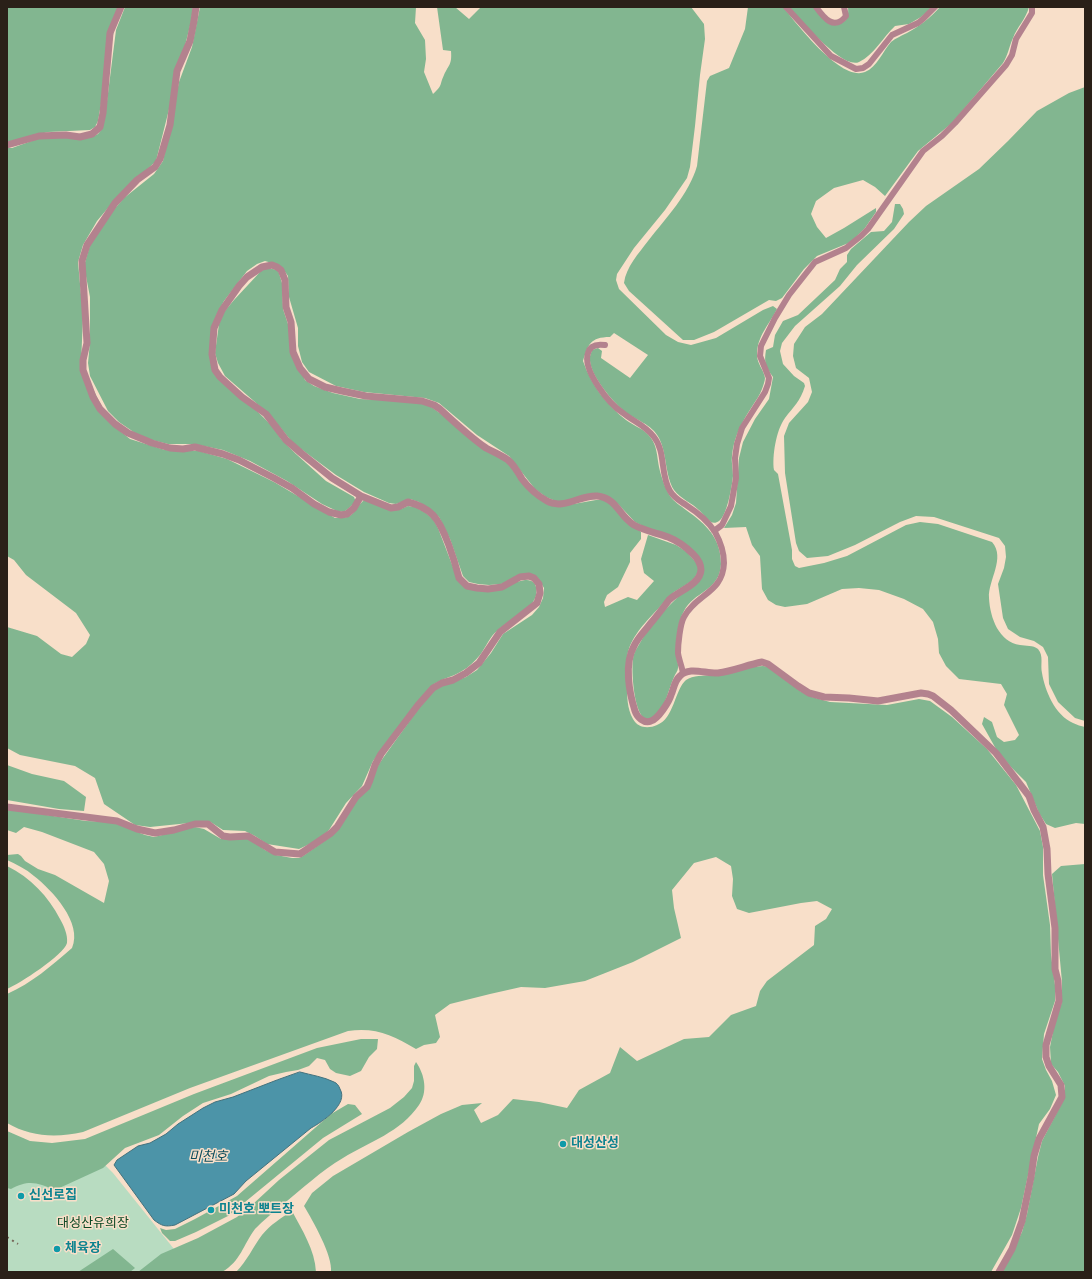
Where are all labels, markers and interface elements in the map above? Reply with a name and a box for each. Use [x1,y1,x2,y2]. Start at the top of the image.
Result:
place label: 대성산성 [571,1136,619,1152]
marker: 대성산성 [558,1139,568,1149]
water label: 미천호 [189,1150,227,1166]
place label: 신선로집 [29,1188,77,1204]
marker: 신선로집 [16,1191,26,1201]
place label: 미천호 뽀트장 [219,1202,294,1218]
marker: 미천호 뽀트장 [206,1205,216,1215]
park label: 대성산유희장 [57,1216,129,1232]
place label: 체육장 [65,1241,101,1257]
marker: 체육장 [52,1244,62,1254]

